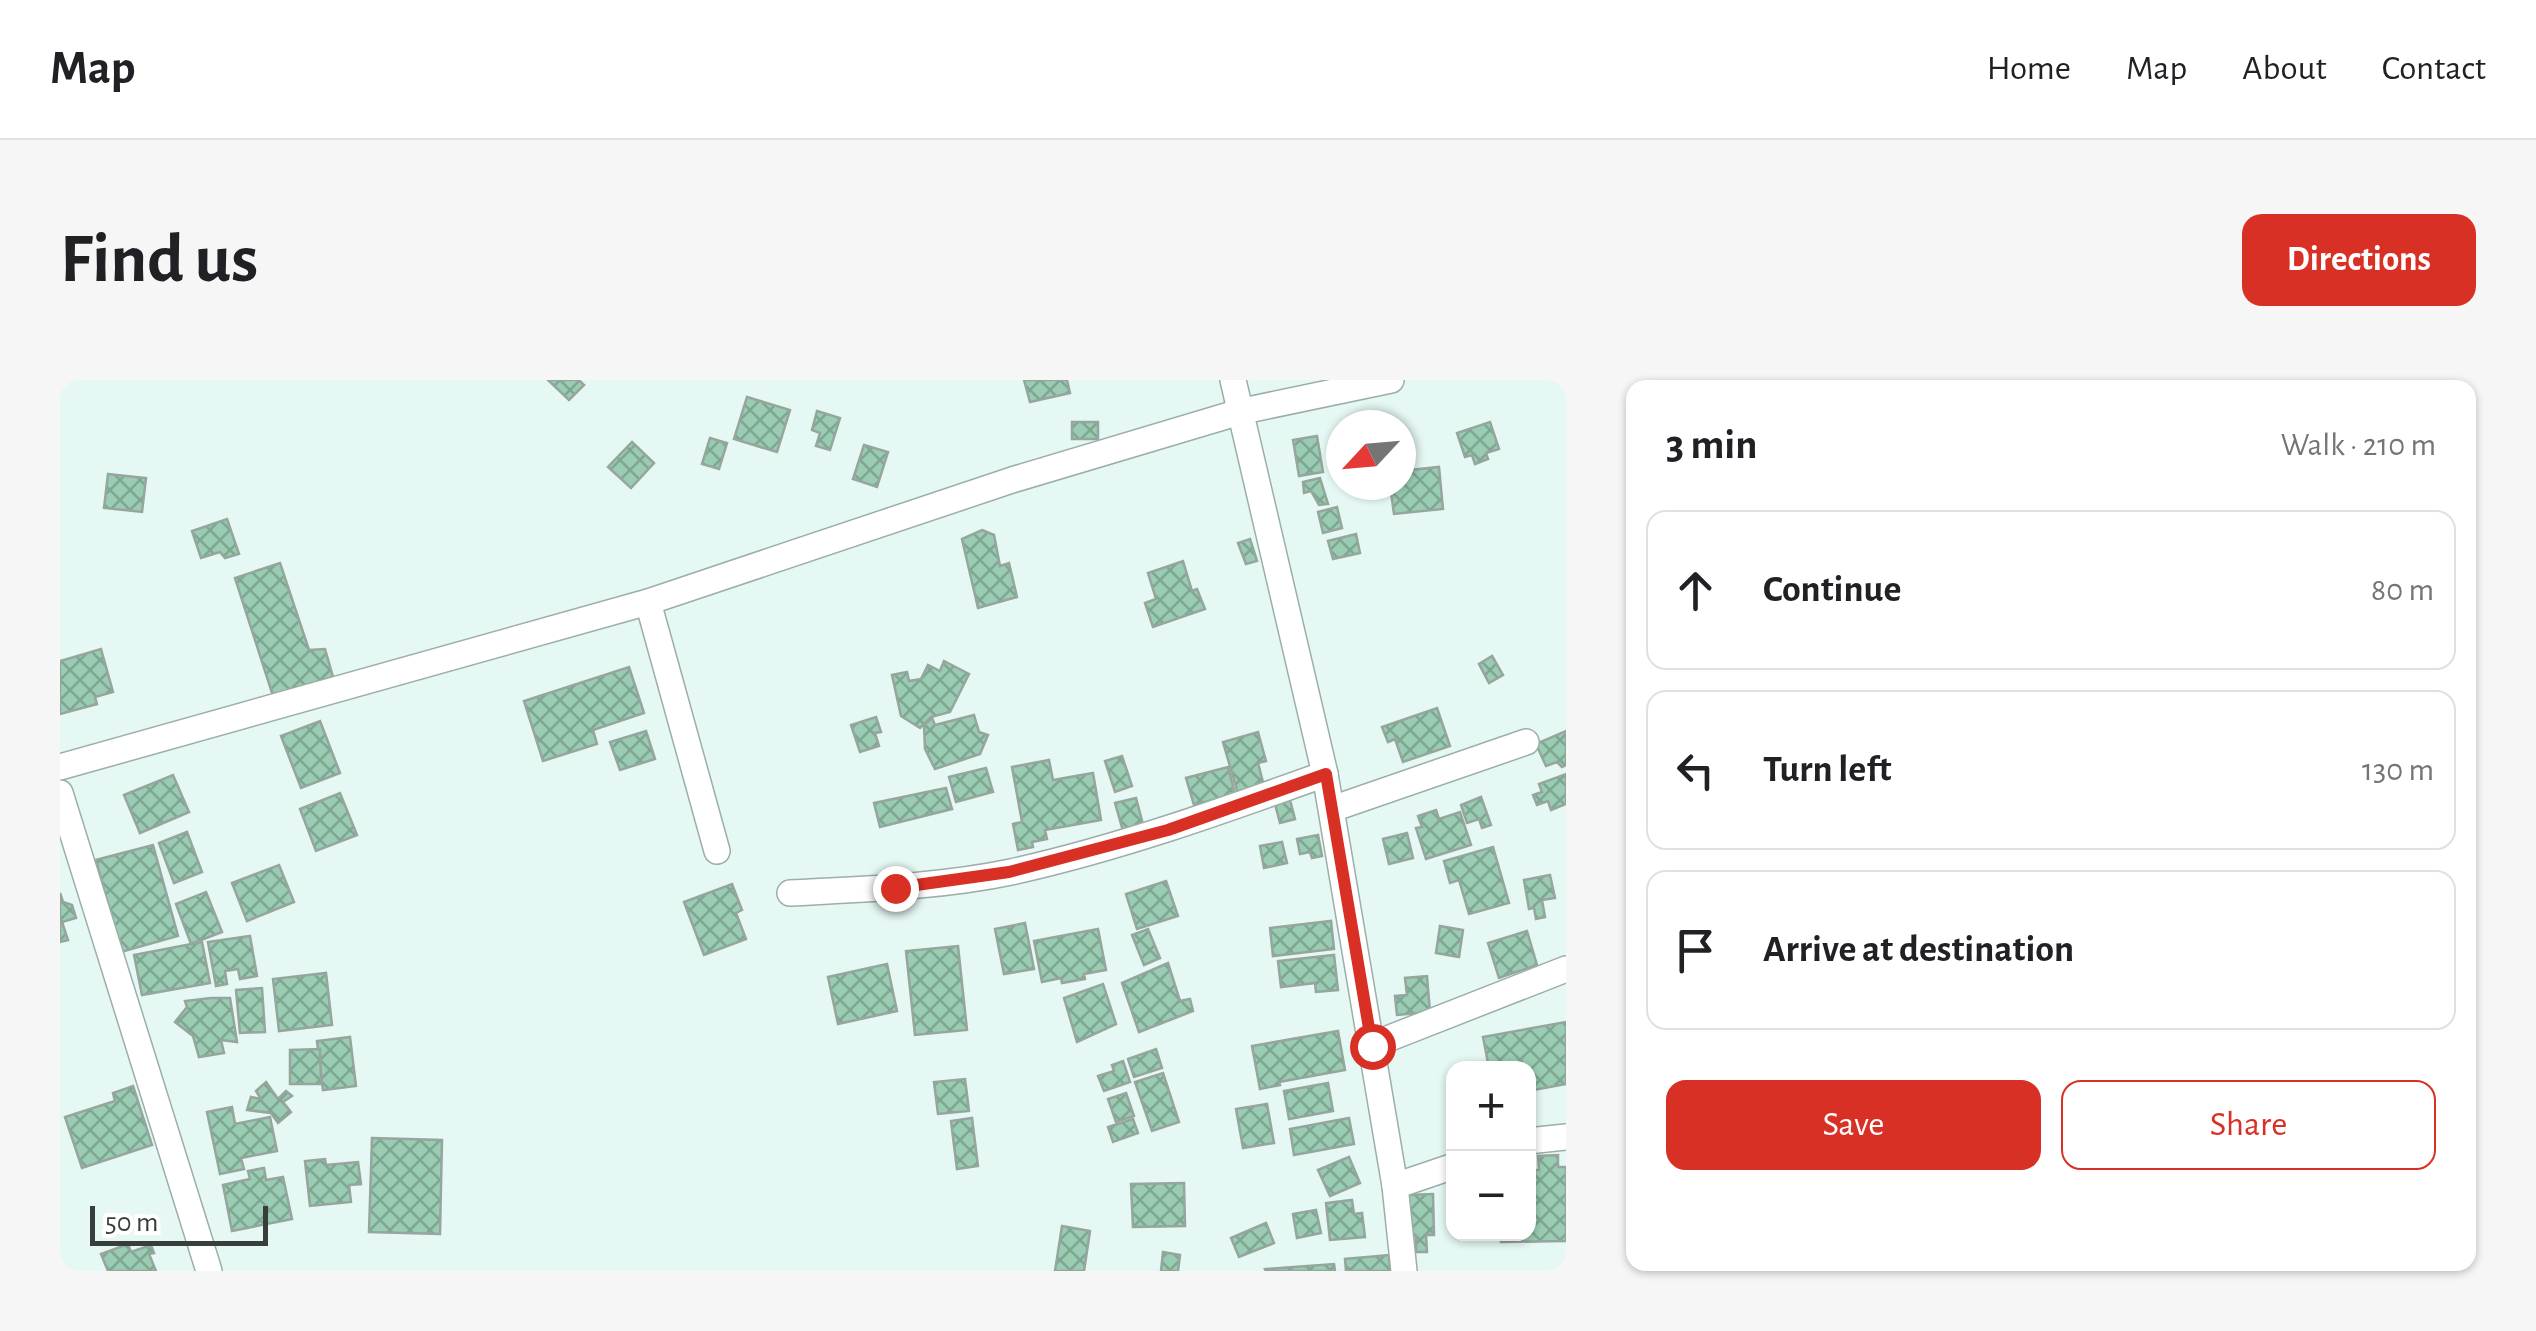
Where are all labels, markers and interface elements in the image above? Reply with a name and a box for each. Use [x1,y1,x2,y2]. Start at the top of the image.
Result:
text: Map [50,45,136,93]
text: Home [1987,51,2071,86]
text: Map [2126,51,2187,86]
text: About [2242,51,2327,86]
text: Contact [2382,51,2486,86]
button: Directions [2242,214,2476,306]
text: Find us [60,225,258,295]
north arrow [1326,410,1416,500]
text: 3 min [1666,424,1758,466]
text: Walk · 210 m [2281,429,2436,461]
icon: ahead [1668,563,1723,618]
text: Continue [1763,571,1901,609]
text: 80 m [2371,574,2434,606]
icon: left [1668,743,1723,798]
text: Turn left [1763,751,1891,789]
text: 130 m [2362,754,2434,786]
route end [873,866,919,912]
icon: arrive [1668,923,1723,978]
text: Arrive at destination [1763,931,2074,969]
route start [1350,1024,1396,1070]
map controls [1446,1061,1536,1241]
button: + [1446,1061,1536,1151]
button: Save [1666,1080,2041,1170]
button: Share [2061,1080,2436,1170]
button: − [1446,1151,1536,1241]
scale bar [90,1201,268,1246]
text: 50 m [105,1209,159,1237]

